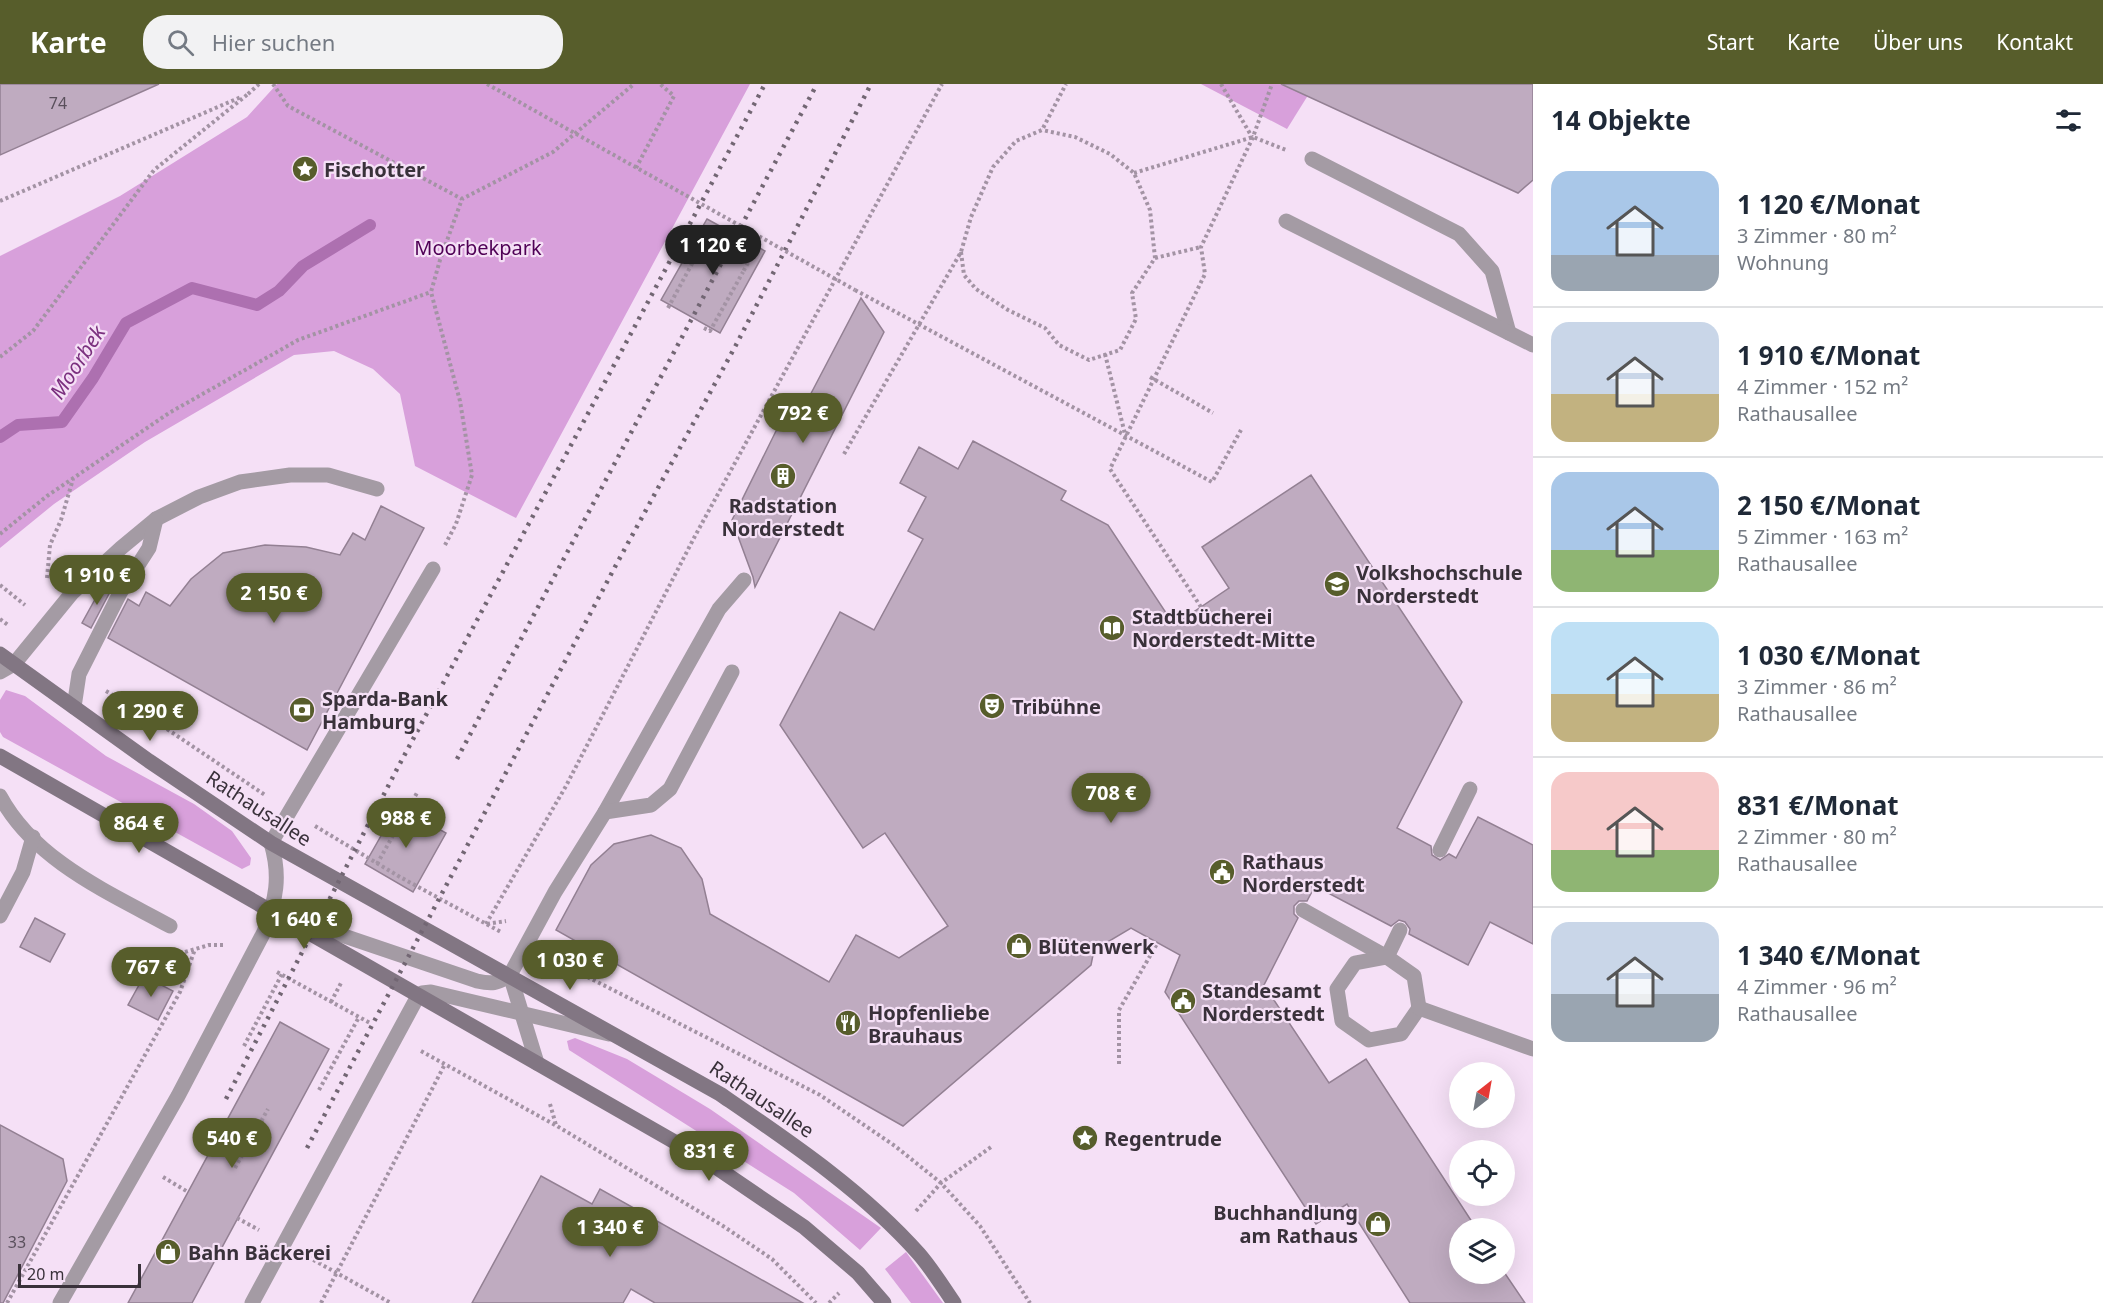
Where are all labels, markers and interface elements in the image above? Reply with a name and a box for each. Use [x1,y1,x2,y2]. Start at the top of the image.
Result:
search box [143,15,563,69]
text: Karte [30,23,107,61]
icon: search [164,26,197,59]
text: Hier suchen [212,27,335,57]
text: Start [1707,28,1754,56]
text: Karte [1787,28,1840,56]
text: Über uns [1873,28,1963,56]
text: Kontakt [1996,28,2073,56]
house number: 74 [49,92,67,114]
text: 14 Objekte [1551,102,1691,138]
icon: filters [2052,104,2085,137]
place icon: Fischotter [290,154,320,184]
place label: Fischotter [324,156,425,183]
text: 1 120 €/Monat [1737,186,1920,222]
icon: home [1599,195,1671,267]
text: 3 Zimmer · 80 m² [1737,222,1897,249]
pin: 1 120 € [658,225,768,276]
text: 1 120 € [679,231,747,258]
park label: Moorbekpark [414,234,542,261]
text: Wohnung [1737,249,1829,276]
water label: Moorbek [43,318,112,404]
text: 1 910 €/Monat [1737,337,1920,373]
icon: home [1599,346,1671,418]
text: 4 Zimmer · 152 m² [1737,373,1908,400]
pin: 792 € [761,393,845,444]
text: 792 € [778,399,828,426]
text: Rathausallee [1737,400,1858,427]
building icon: Radstation Norderstedt [768,461,798,491]
text: 2 150 €/Monat [1737,487,1920,523]
place label: Radstation Norderstedt [722,492,845,542]
icon: home [1599,496,1671,568]
text: 5 Zimmer · 163 m² [1737,523,1908,550]
text: Rathausallee [1737,550,1858,577]
pin: 1 910 € [42,555,152,606]
place label: Volkshochschule Norderstedt [1356,559,1523,609]
text: 1 910 € [63,561,131,588]
school or university icon: Volkshochschule Norderstedt [1322,569,1352,599]
pin: 2 150 € [219,573,329,624]
text: 2 150 € [240,579,308,606]
place label: Stadtbücherei Norderstedt-Mitte [1132,603,1315,653]
library icon: Stadtbücherei Norderstedt-Mitte [1097,613,1127,643]
text: 1 030 €/Monat [1737,637,1920,673]
icon: home [1599,646,1671,718]
text: 3 Zimmer · 86 m² [1737,673,1897,700]
place label: Sparda-Bank Hamburg [322,685,448,735]
pin: 1 290 € [95,691,205,742]
theatre icon: Tribühne [977,691,1007,721]
place label: Tribühne [1012,693,1101,720]
bank icon: Sparda-Bank Hamburg [287,695,317,725]
text: 1 290 € [116,697,184,724]
text: Rathausallee [1737,700,1858,727]
street label: Rathausallee [201,764,317,852]
pin: 708 € [1069,773,1153,824]
text: 708 € [1086,779,1136,806]
text: 831 €/Monat [1737,787,1899,823]
icon: home [1599,796,1671,868]
pin: 988 € [364,798,448,849]
pin: 864 € [97,803,181,854]
text: 988 € [381,804,431,831]
text: 864 € [114,809,164,836]
text: 2 Zimmer · 80 m² [1737,823,1897,850]
place label: Rathaus Norderstedt [1242,848,1365,898]
text: Rathausallee [1737,850,1858,877]
public building icon: Rathaus Norderstedt [1207,857,1237,887]
pin: 1 640 € [249,899,359,950]
text: 1 640 € [270,905,338,932]
shop icon: Blütenwerk [1004,931,1034,961]
place label: Blütenwerk [1038,933,1155,960]
text: 1 340 €/Monat [1737,937,1920,973]
pin: 1 030 € [515,940,625,991]
text: 1 030 € [536,946,604,973]
icon: home [1599,946,1671,1018]
pin: 767 € [109,947,193,998]
text: 767 € [126,953,176,980]
text: 4 Zimmer · 96 m² [1737,973,1897,1000]
place label: Standesamt Norderstedt [1202,977,1325,1027]
public building icon: Standesamt Norderstedt [1168,986,1198,1016]
place label: Hopfenliebe Brauhaus [868,999,990,1049]
text: Rathausallee [1737,1000,1858,1027]
restaurant icon: Hopfenliebe Brauhaus [833,1008,863,1038]
street label: Rathausallee [705,1054,819,1144]
north arrow [1449,1062,1515,1128]
map controls [1449,1062,1515,1284]
pin: 540 € [190,1118,274,1169]
place icon: Regentrude [1070,1123,1100,1153]
text: 540 € [207,1124,257,1151]
place label: Regentrude [1104,1125,1222,1152]
pin: 831 € [667,1131,751,1182]
text: 831 € [684,1137,734,1164]
button: locate [1449,1140,1515,1206]
place label: Buchhandlung am Rathaus [1213,1199,1358,1249]
pin: 1 340 € [555,1207,665,1258]
shop icon: Buchhandlung am Rathaus [1363,1209,1393,1239]
text: 1 340 € [576,1213,644,1240]
button: layers [1449,1218,1515,1284]
house number: 33 [8,1231,26,1253]
shop icon: Bahn Bäckerei [153,1237,183,1267]
place label: Bahn Bäckerei [188,1239,331,1266]
scale bar [18,1261,141,1288]
text: 20 m [27,1263,64,1285]

